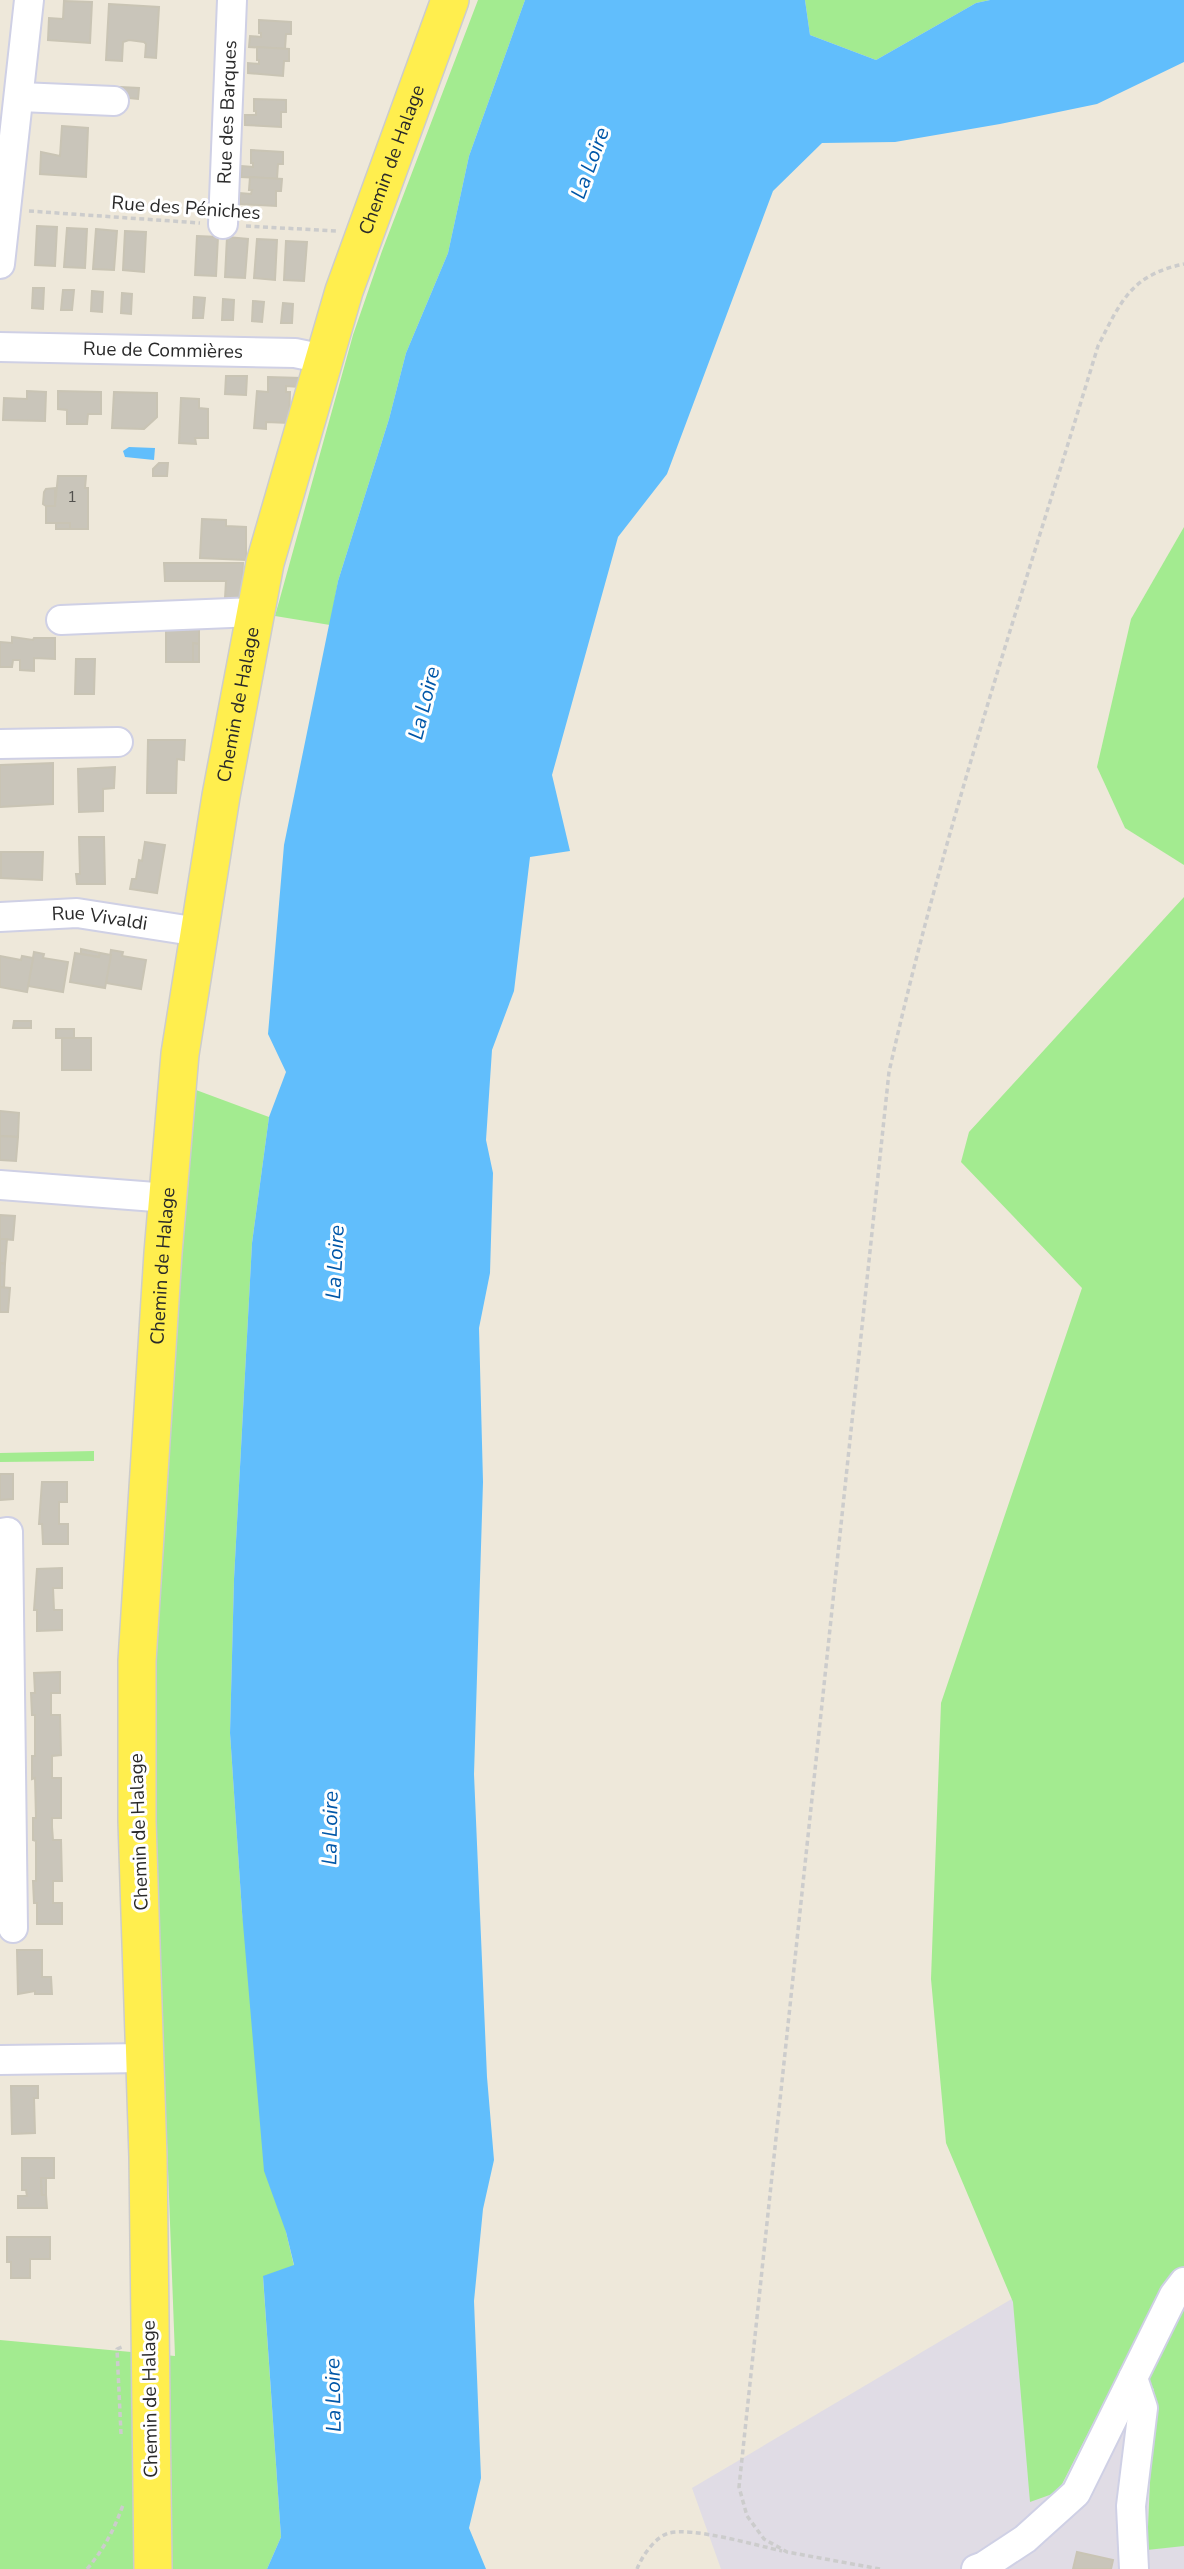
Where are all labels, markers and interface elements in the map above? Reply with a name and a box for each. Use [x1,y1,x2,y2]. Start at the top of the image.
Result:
street label: Rue des Barques [212,40,243,185]
street label: Chemin de Halage [353,81,431,238]
water label: La Loire [564,123,616,203]
street label: Rue des Péniches [111,190,261,226]
street label: Rue de Commières [83,336,243,365]
house number: 1 [67,486,77,508]
street label: Chemin de Halage [211,625,266,784]
water label: La Loire [401,664,447,742]
street label: Rue Vivaldi [51,900,149,937]
street label: Chemin de Halage [144,1186,182,1346]
water label: La Loire [319,1224,351,1300]
street label: Chemin de Halage [123,1753,155,1911]
water label: La Loire [315,1791,345,1865]
street label: Chemin de Halage [136,2320,164,2478]
water label: La Loire [318,2358,348,2432]

